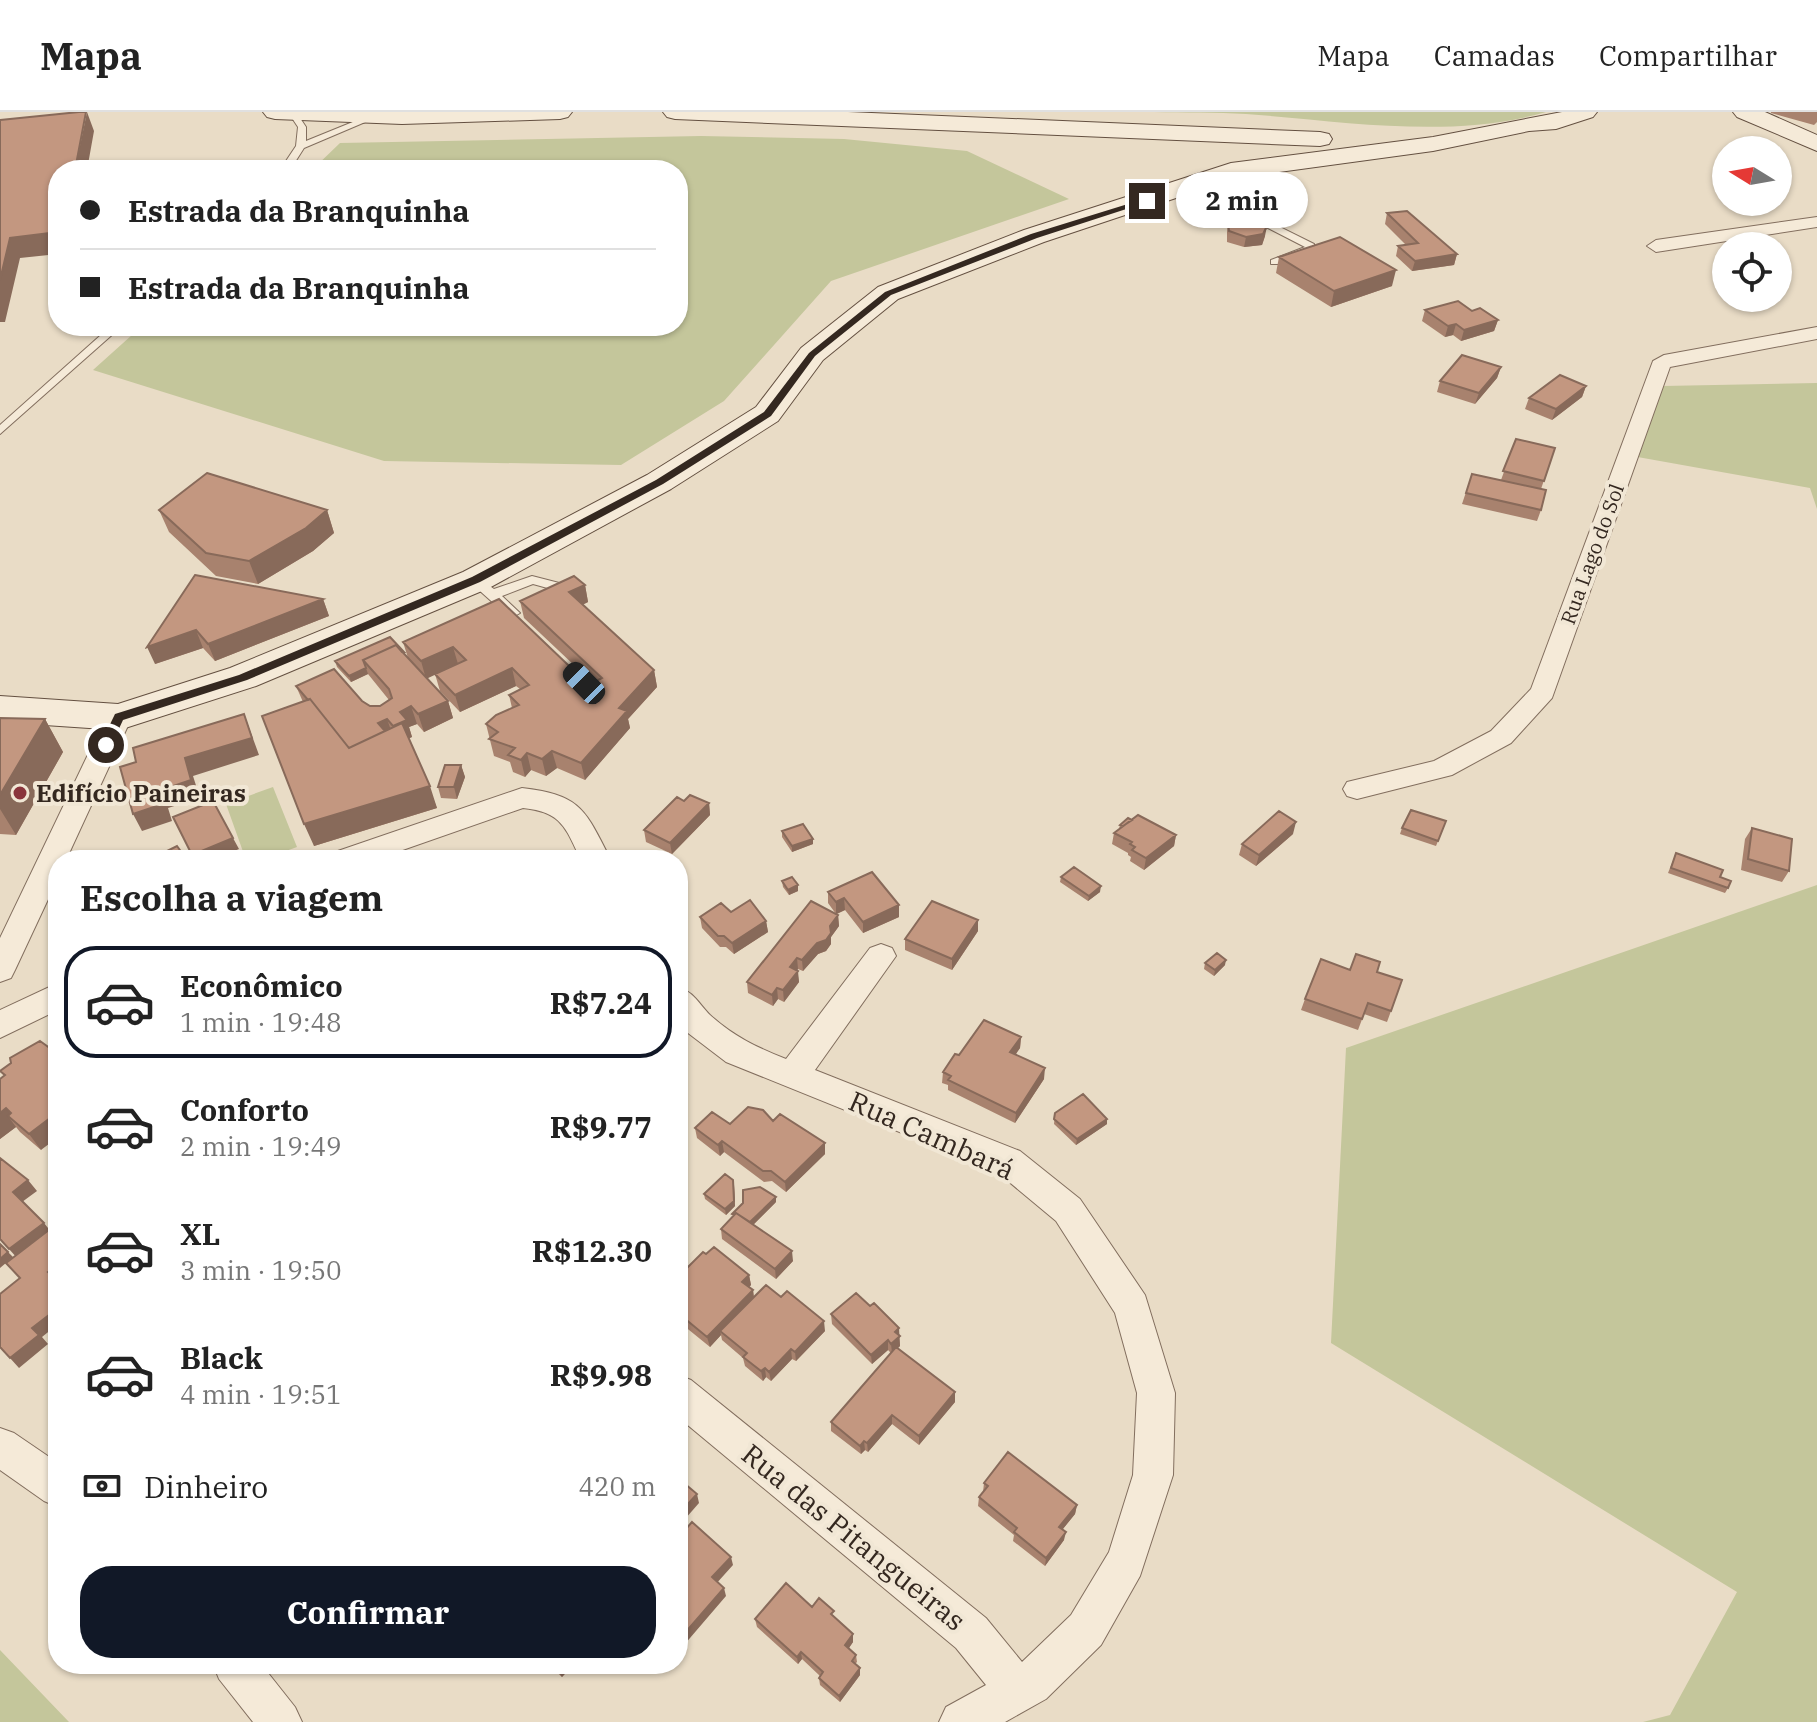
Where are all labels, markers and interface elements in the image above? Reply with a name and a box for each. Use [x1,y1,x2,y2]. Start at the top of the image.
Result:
text: Mapa [40,31,142,80]
text: Mapa [1317,37,1390,74]
text: Camadas [1434,37,1555,74]
text: Compartilhar [1599,37,1777,74]
north arrow [1712,136,1792,216]
map controls [1712,136,1792,312]
callout: 2 min [1175,173,1307,229]
route end [1129,183,1165,219]
text: 2 min [1206,183,1278,217]
text: Estrada da Branquinha [128,191,470,230]
button: locate [1712,232,1792,312]
text: Estrada da Branquinha [128,268,470,307]
street label: Rua Lago do Sol [1554,480,1630,628]
car [559,658,609,708]
route start [88,727,124,763]
place label: Edifício Paineiras [36,777,246,809]
marker: Edifício Paineiras [11,784,29,802]
text: Escolha a viagem [80,874,383,921]
icon: car [84,966,156,1038]
text: Econômico [180,966,343,1005]
text: R$7.24 [550,983,652,1022]
text: 1 min · 19:48 [180,1005,342,1039]
street label: Rua Cambará [843,1082,1021,1188]
icon: car [84,1090,156,1162]
text: Conforto [180,1090,309,1129]
text: R$9.77 [550,1107,652,1146]
text: 2 min · 19:49 [180,1129,342,1163]
icon: car [84,1214,156,1286]
text: XL [180,1214,220,1253]
text: R$12.30 [532,1231,652,1270]
text: 3 min · 19:50 [180,1253,342,1287]
icon: car [84,1338,156,1410]
text: Black [180,1338,263,1377]
text: R$9.98 [550,1355,652,1394]
text: 4 min · 19:51 [180,1377,342,1411]
street label: Rua das Pitangueiras [735,1435,973,1639]
icon: cash [80,1464,124,1508]
text: Dinheiro [144,1467,268,1506]
text: 420 m [578,1469,656,1503]
button: Confirmar [80,1566,656,1658]

